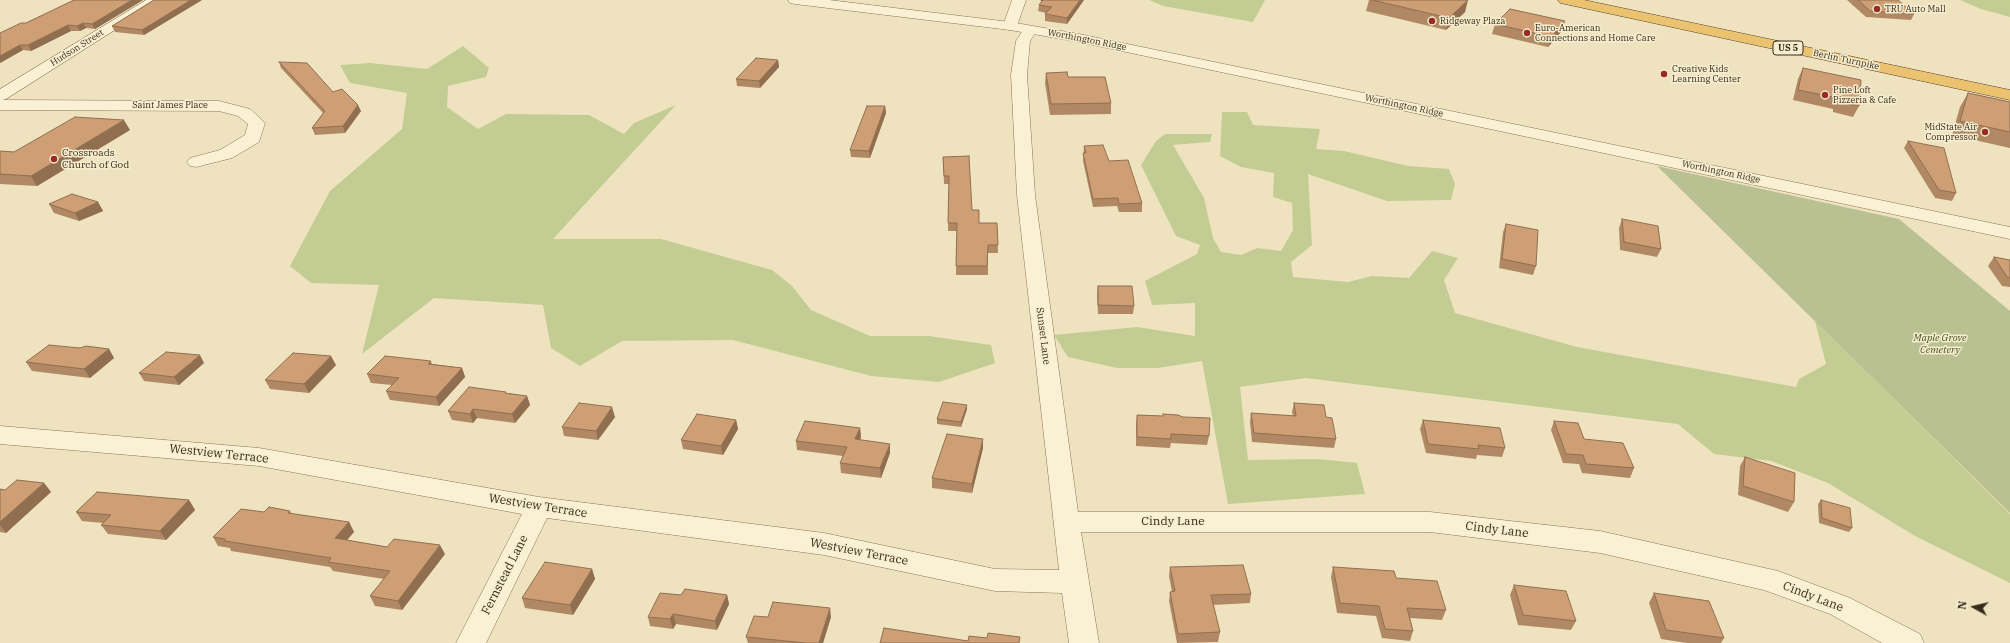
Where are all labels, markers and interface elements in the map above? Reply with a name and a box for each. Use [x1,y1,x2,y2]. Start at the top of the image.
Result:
marker: TRU Auto Mall [1872,4,1882,14]
place label: TRU Auto Mall [1885,4,1946,14]
marker: Ridgeway Plaza [1427,16,1437,26]
place label: Ridgeway Plaza [1440,16,1505,26]
place label: Euro-American Connections and Home Care [1535,23,1655,44]
street label: Hudson Street [48,27,106,69]
street label: Worthington Ridge [1047,27,1127,53]
marker: Euro-American Connections and Home Care [1522,28,1532,38]
road number: US 5 [1773,41,1803,55]
street label: Berlin Turnpike [1812,48,1880,72]
place label: Creative Kids Learning Center [1672,64,1741,85]
marker: Creative Kids Learning Center [1659,69,1669,79]
place label: Pine Loft Pizzeria & Cafe [1833,85,1896,106]
marker: Pine Loft Pizzeria & Cafe [1820,90,1830,100]
street label: Worthington Ridge [1364,92,1444,120]
street label: Saint James Place [132,100,208,110]
place label: MidState Air Compressor [1924,122,1977,143]
marker: MidState Air Compressor [1980,127,1990,137]
place label: Crossroads Church of God [62,147,129,170]
marker: Crossroads Church of God [49,154,59,164]
street label: Worthington Ridge [1681,158,1761,186]
street label: Sunset Lane [1034,307,1052,365]
park label: Maple Grove Cemetery [1913,332,1967,356]
street label: Westview Terrace [169,442,269,466]
street label: Westview Terrace [488,491,588,521]
street label: Cindy Lane [1141,515,1205,529]
street label: Cindy Lane [1465,519,1529,541]
street label: Fernstead Lane [479,533,531,617]
street label: Westview Terrace [809,535,909,569]
street label: Cindy Lane [1781,579,1845,615]
north arrow [1954,587,1994,627]
text: N [1955,600,1970,611]

